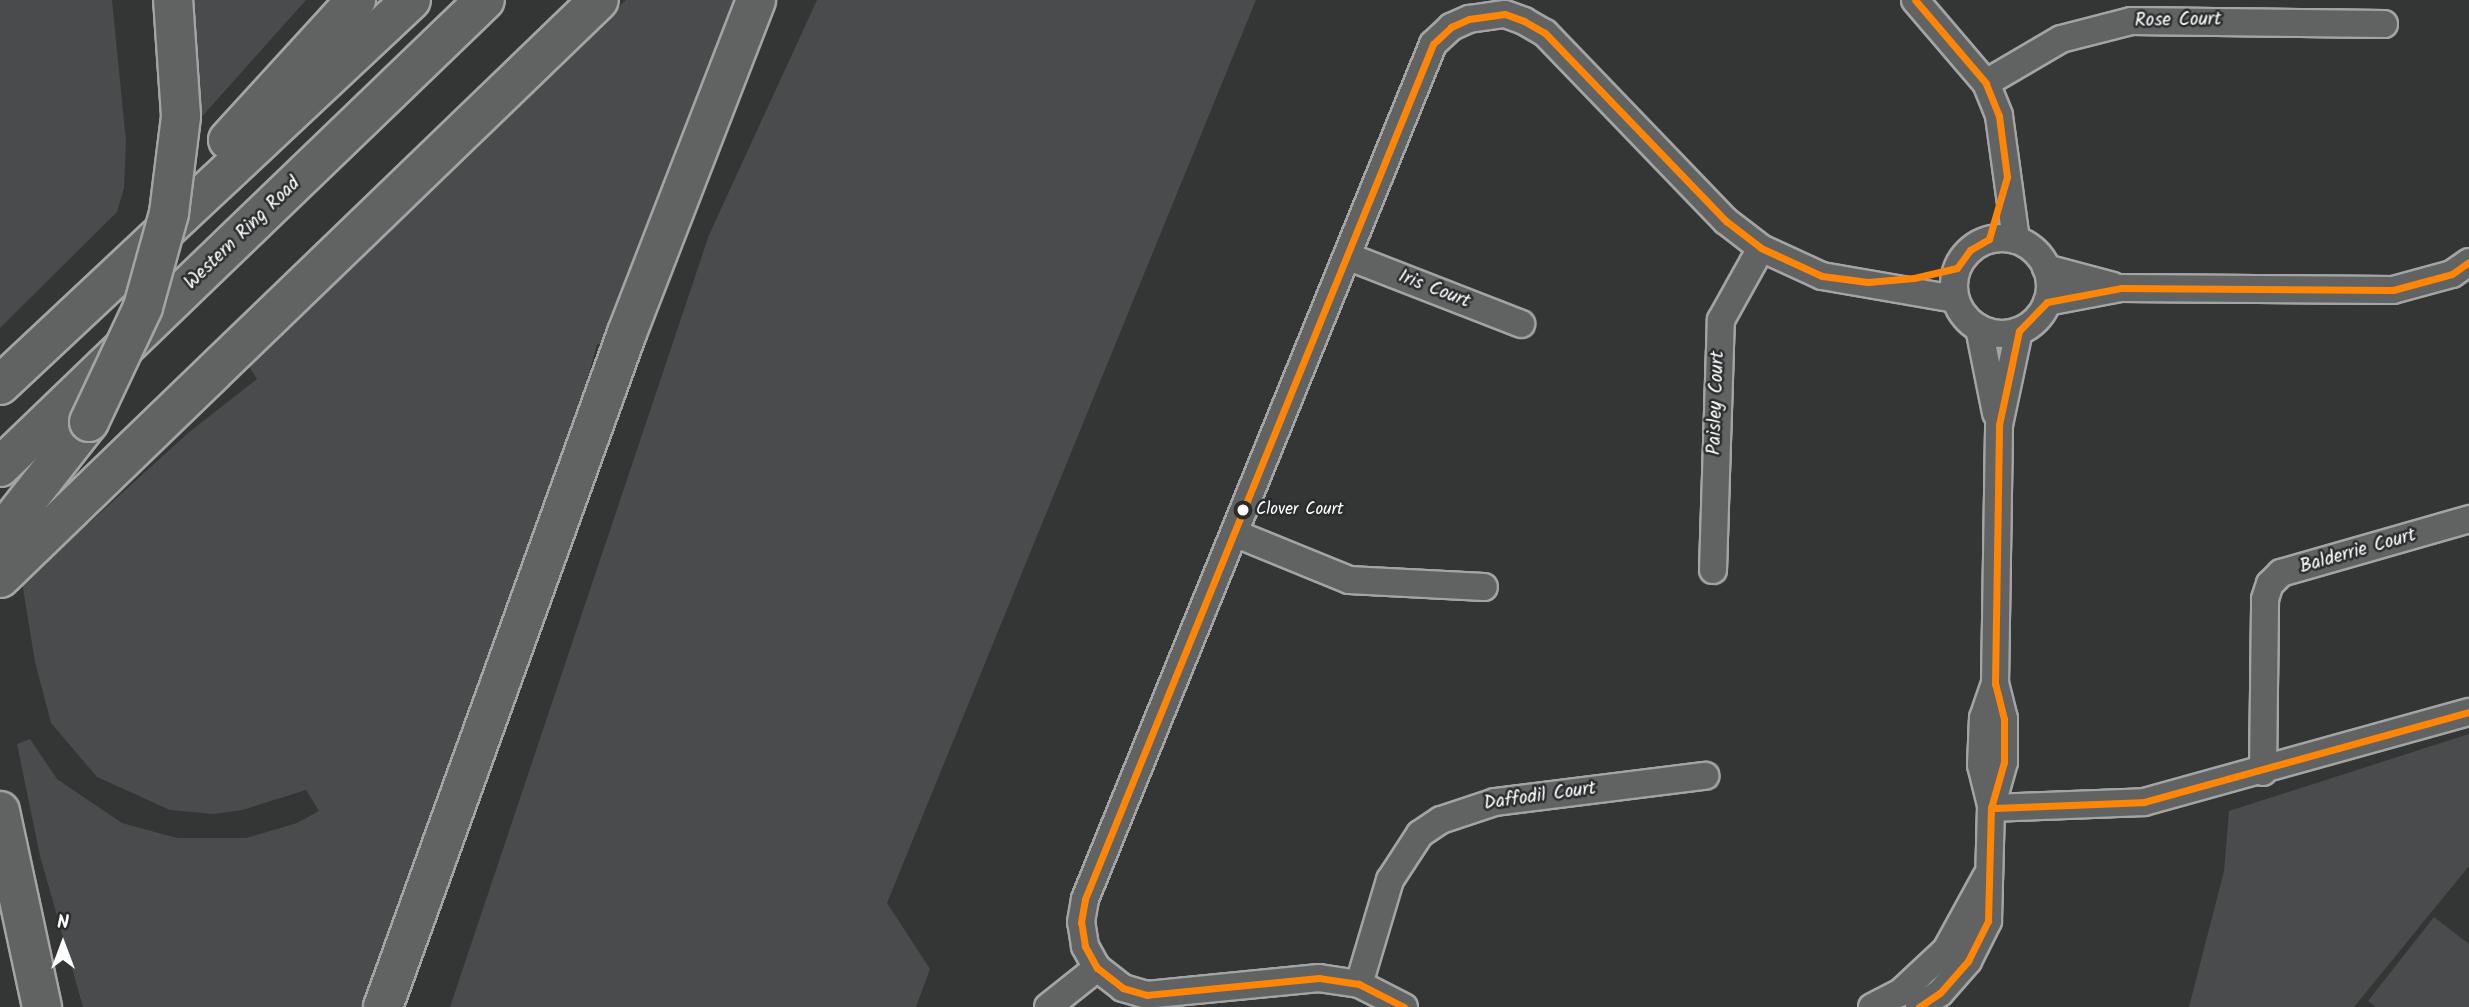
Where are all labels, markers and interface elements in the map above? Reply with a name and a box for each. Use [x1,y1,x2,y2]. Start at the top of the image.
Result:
street label: Rose Court [2134,9,2222,33]
street label: Western Ring Road [180,173,306,295]
street label: Iris Court [1395,266,1473,314]
street label: Paisley Court [1704,350,1730,456]
place label: Clover Court [1256,500,1344,520]
marker: Clover Court [1236,503,1250,517]
street label: Balderrie Court [2297,525,2419,579]
street label: Daffodil Court [1482,778,1598,816]
text: N [57,908,69,938]
north arrow [28,909,98,979]

